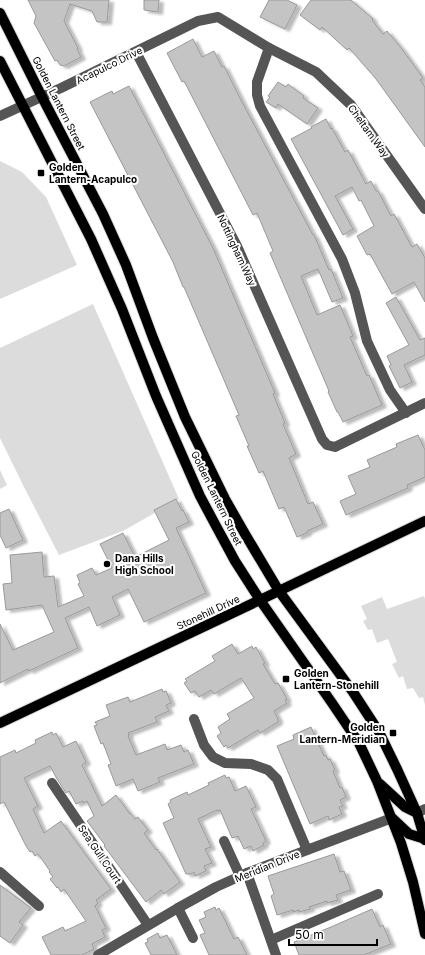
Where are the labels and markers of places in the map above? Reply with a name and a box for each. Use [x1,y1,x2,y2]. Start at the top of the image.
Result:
place label: Golden Lantern-Acapulco [49,161,137,185]
marker: Golden Lantern-Acapulco [36,168,46,178]
place label: Dana Hills High School [115,552,174,577]
marker: Dana Hills High School [102,559,112,569]
place label: Golden Lantern-Stonehill [294,667,379,691]
marker: Golden Lantern-Stonehill [281,674,291,684]
place label: Golden Lantern-Meridian [300,721,385,745]
marker: Golden Lantern-Meridian [388,728,398,738]

